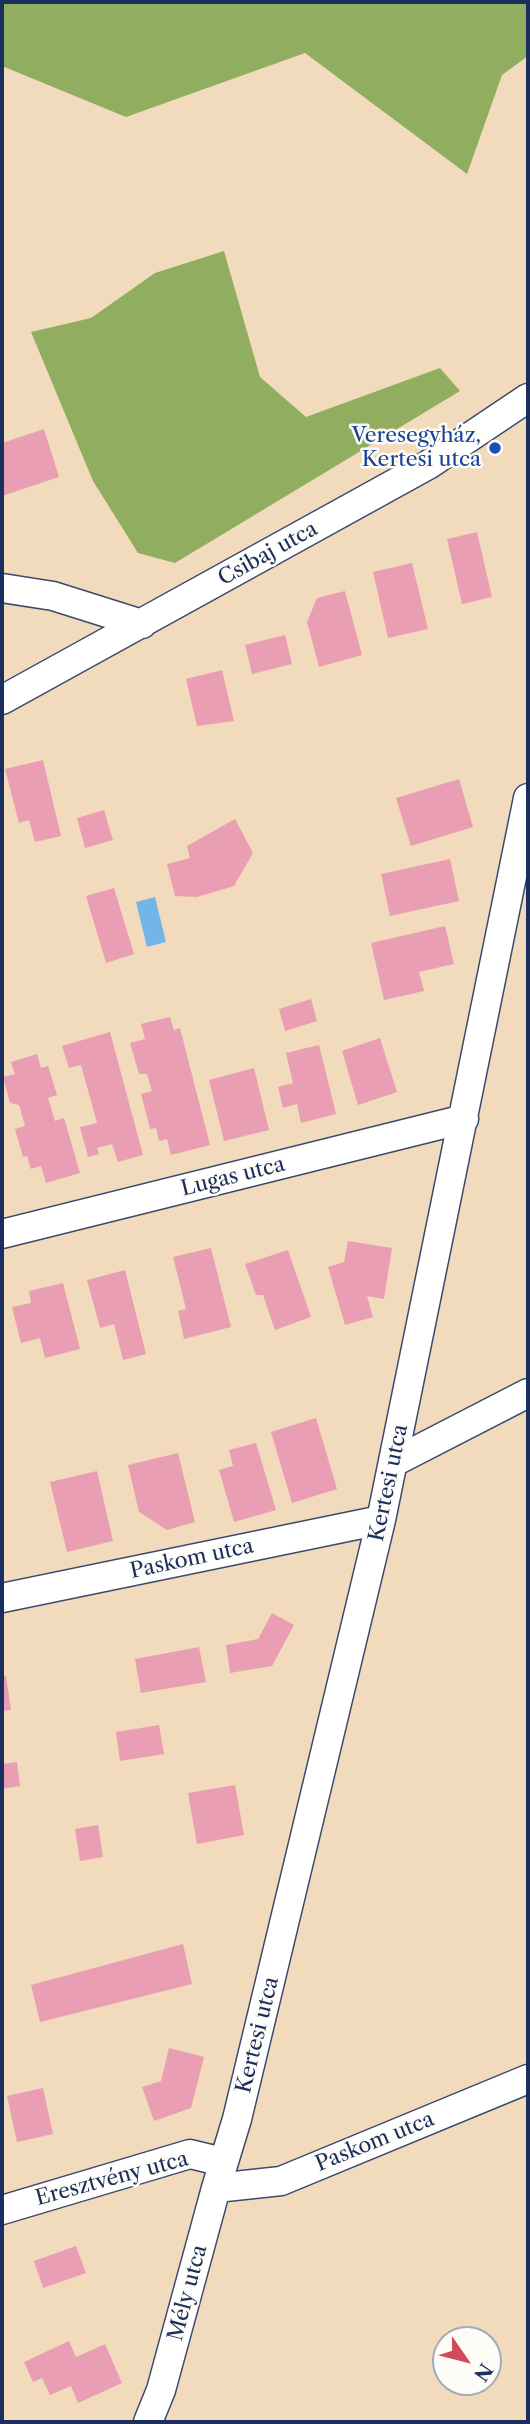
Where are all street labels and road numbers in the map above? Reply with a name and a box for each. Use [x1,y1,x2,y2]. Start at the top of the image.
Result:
street label: Csibaj utca [214,516,322,592]
street label: Lugas utca [179,1152,287,1202]
street label: Kertesi utca [364,1422,414,1544]
street label: Paskom utca [128,1534,256,1584]
street label: Kertesi utca [231,1974,285,2096]
street label: Paskom utca [312,2107,438,2177]
street label: Eresztvény utca [33,2146,191,2212]
street label: Mély utca [163,2242,213,2344]

